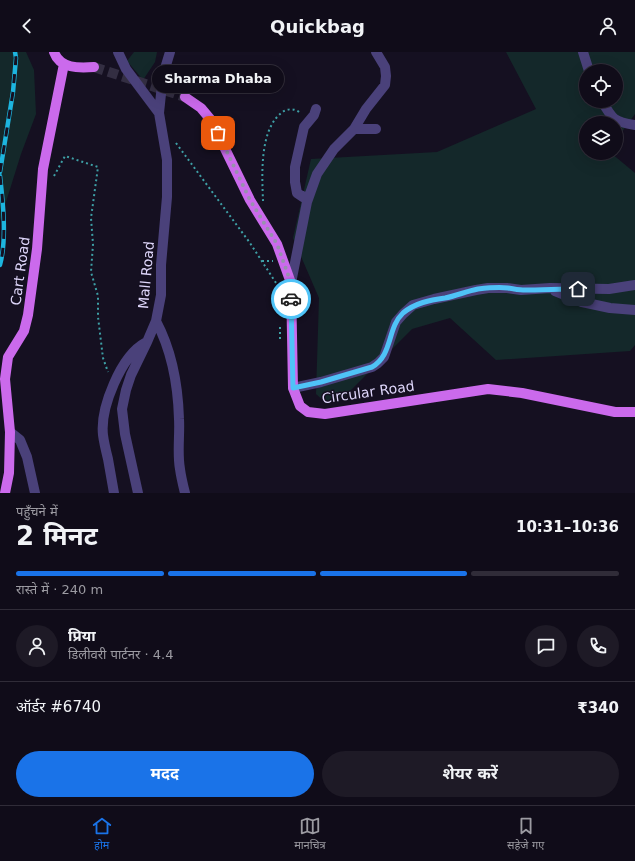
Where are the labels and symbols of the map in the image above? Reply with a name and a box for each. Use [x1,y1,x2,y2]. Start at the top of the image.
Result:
callout: Sharma Dhaba [152,65,284,93]
pin [201,116,235,150]
street label: Cart Road [7,236,33,306]
street label: Mall Road [135,240,157,310]
pin [561,272,595,306]
courier [271,279,311,319]
street label: Circular Road [321,378,415,406]

